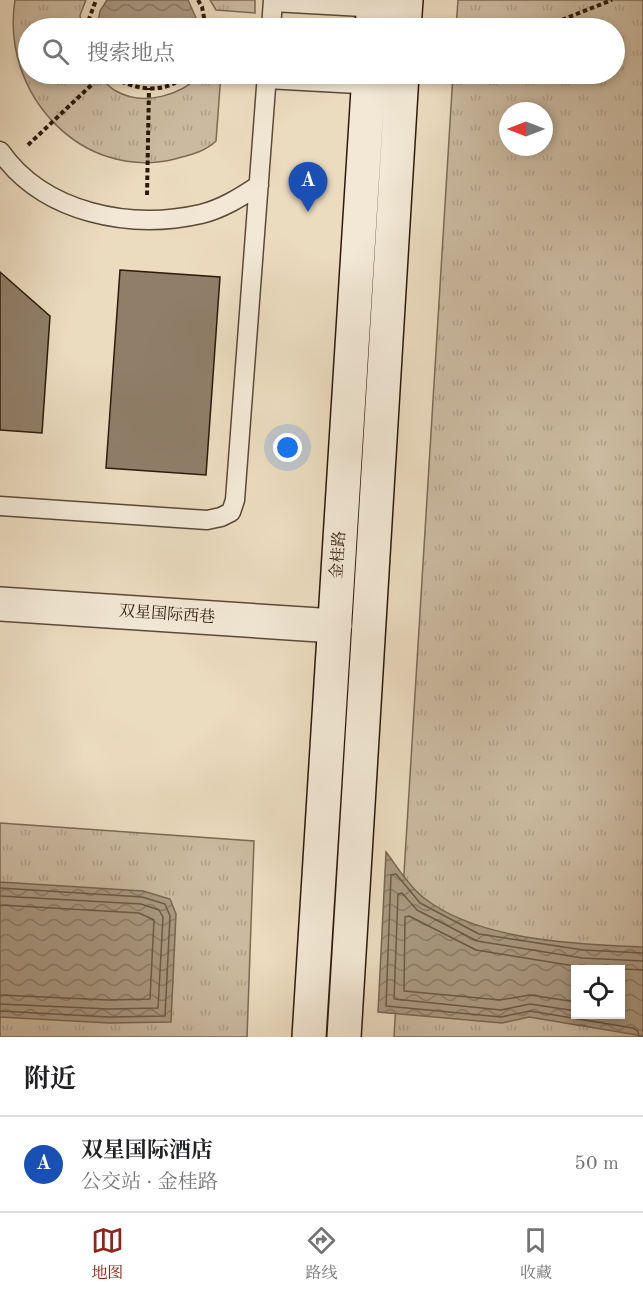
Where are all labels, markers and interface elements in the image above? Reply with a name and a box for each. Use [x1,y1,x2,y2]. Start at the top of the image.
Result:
search box [18,18,625,84]
icon: search [39,35,72,68]
text: 搜索地点 [87,43,175,65]
north arrow [499,102,553,156]
pin: A [288,162,328,212]
your location [273,433,302,462]
street label: 金桂路 [327,530,349,580]
street label: 双星国际西巷 [119,602,216,626]
map controls [571,965,625,1019]
button: locate [571,965,625,1019]
text: 附近 [24,1067,76,1093]
text: 双星国际酒店 [81,1140,213,1162]
text: A [36,1154,51,1174]
text: 50 m [574,1154,619,1174]
text: 公交站 · 金桂路 [81,1173,218,1193]
tab: 地图 [91,1224,124,1284]
tab: 路线 [305,1224,338,1284]
tab: 收藏 [519,1224,552,1284]

